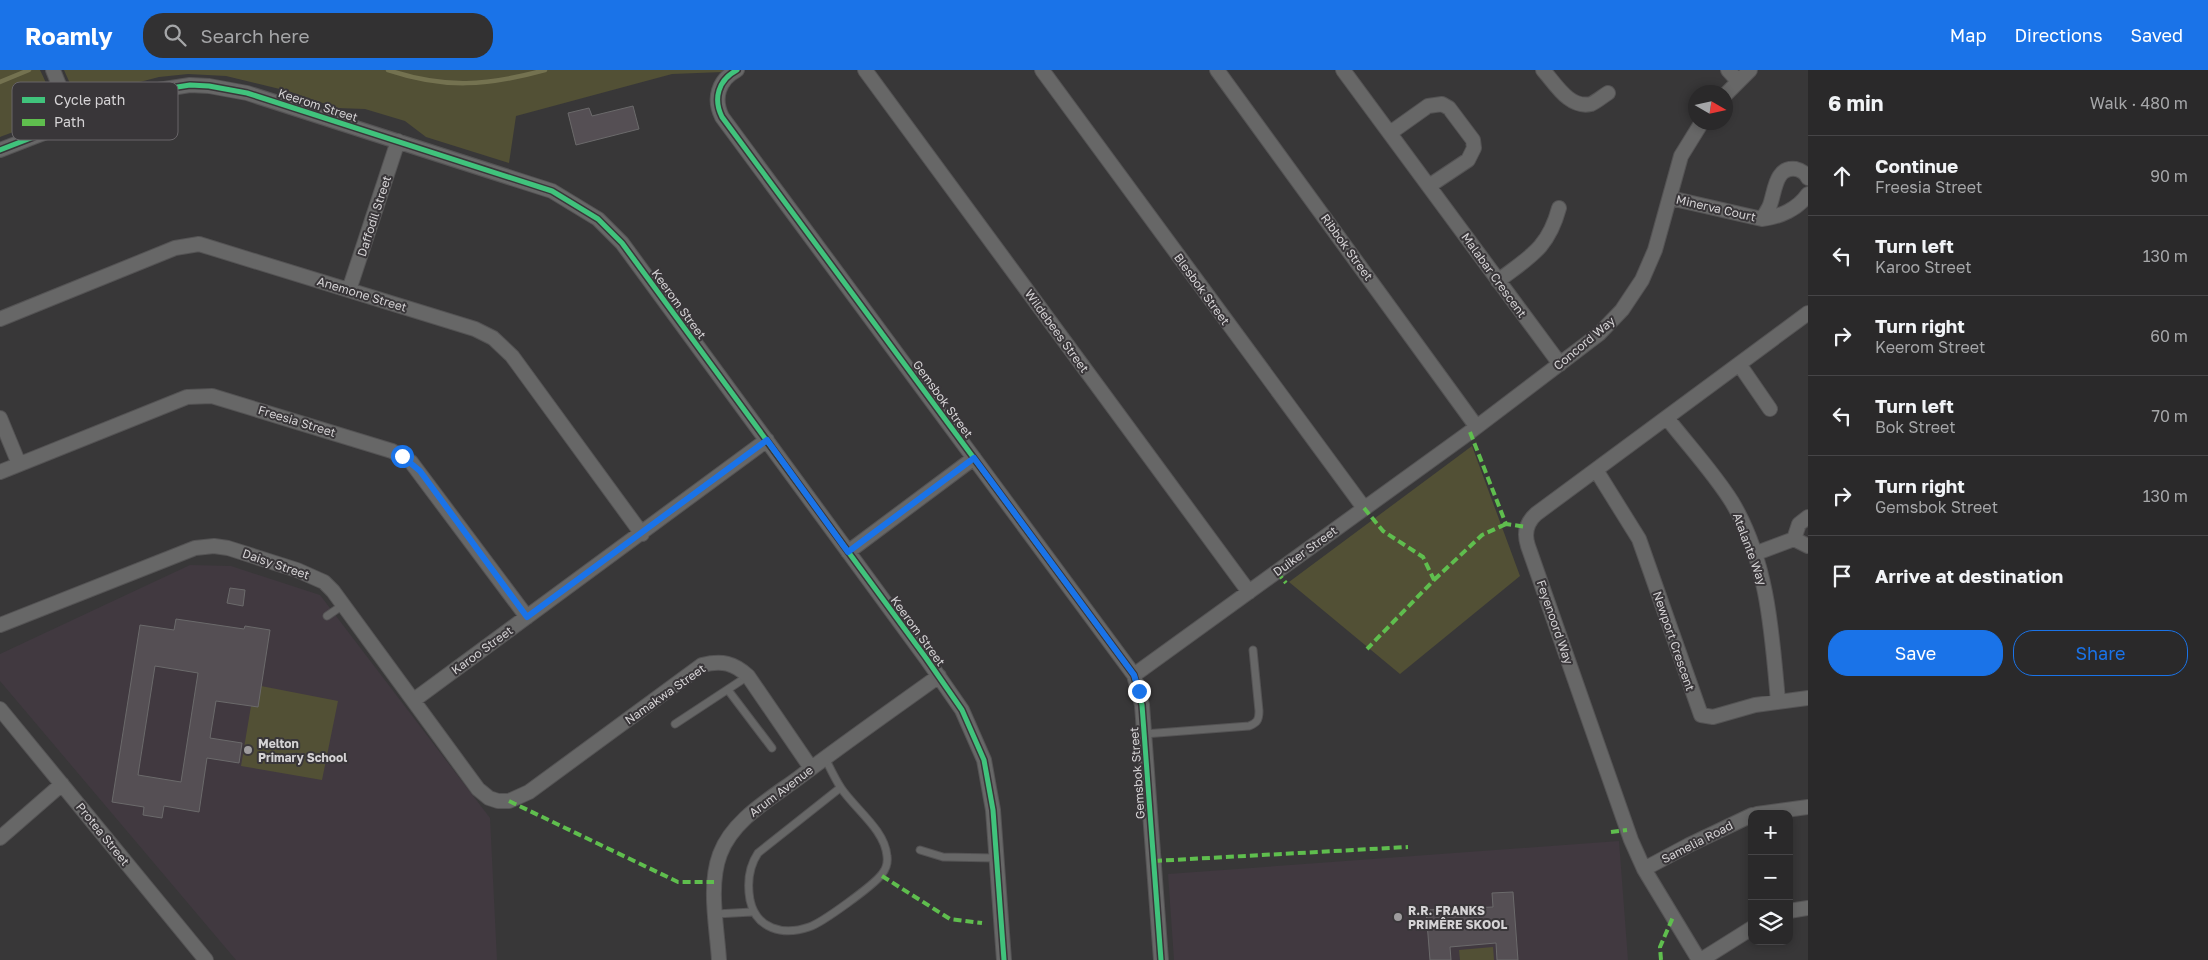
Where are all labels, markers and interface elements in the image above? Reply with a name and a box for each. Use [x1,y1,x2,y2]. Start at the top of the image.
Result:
search box [143,13,493,58]
text: Roamly [25,21,113,50]
icon: search [161,21,189,49]
text: Search here [201,24,309,47]
text: Map [1950,24,1986,46]
text: Directions [2014,24,2102,46]
text: Saved [2130,24,2183,46]
legend [12,82,178,140]
street label: Keerom Street [276,85,360,125]
north arrow [1688,85,1733,130]
text: 6 min [1828,90,1883,116]
text: Cycle path [54,91,125,108]
text: Walk · 480 m [2090,93,2188,113]
text: Path [54,113,85,130]
text: Continue [1875,154,1958,177]
icon: ahead [1828,162,1856,190]
text: 90 m [2150,166,2188,186]
street label: Daffodil Street [354,174,394,258]
text: Freesia Street [1875,177,1982,197]
street label: Minerva Court [1675,192,1758,225]
street label: Ribbok Street [1318,211,1376,283]
street label: Malabar Crescent [1458,230,1530,320]
text: Turn left [1875,234,1954,257]
icon: left [1828,242,1856,270]
text: 130 m [2143,246,2188,266]
street label: Blesbok Street [1171,250,1233,328]
text: Karoo Street [1875,257,1972,277]
street label: Keerom Street [649,266,710,342]
street label: Anemone Street [315,273,409,315]
street label: Wildebees Street [1022,287,1092,376]
street label: Concord Way [1550,313,1618,373]
text: Turn right [1875,314,1965,337]
icon: right [1828,322,1856,350]
text: 60 m [2150,326,2188,346]
text: Keerom Street [1875,337,1985,357]
street label: Gemsbok Street [910,357,976,441]
text: Turn left [1875,394,1954,417]
street label: Freesia Street [256,402,338,440]
icon: left [1828,402,1856,430]
text: 70 m [2151,406,2188,426]
text: Bok Street [1875,417,1956,437]
route start [391,445,414,468]
text: Turn right [1875,474,1965,497]
icon: right [1828,482,1856,510]
text: 130 m [2143,486,2188,506]
text: Gemsbok Street [1875,497,1998,517]
street label: Atalante Way [1730,511,1770,588]
street label: Duiker Street [1270,523,1340,579]
street label: Daisy Street [240,546,312,583]
icon: arrive [1828,562,1856,590]
text: Arrive at destination [1875,564,2063,587]
street label: Feyenoord Way [1534,578,1577,666]
street label: Newport Crescent [1650,589,1698,693]
street label: Keerom Street [888,593,949,669]
street label: Karoo Street [448,623,516,677]
button: Save [1828,630,2003,676]
button: Share [2013,630,2188,676]
street label: Namakwa Street [622,661,708,727]
route end [1128,680,1151,703]
street label: Gemsbok Street [1126,726,1148,820]
place label: Melton Primary School [258,736,347,765]
marker: Melton Primary School [242,744,254,756]
street label: Arum Avenue [746,762,816,820]
street label: Protea Street [73,799,133,869]
map controls [1748,810,1793,945]
button: + [1748,810,1793,855]
street label: Samelia Road [1659,818,1735,866]
button: − [1748,855,1793,900]
button: layers [1748,900,1793,945]
place label: R.R. FRANKS PRIMÊRE SKOOL [1408,903,1507,932]
marker: R.R. FRANKS PRIMÊRE SKOOL [1392,911,1404,923]

